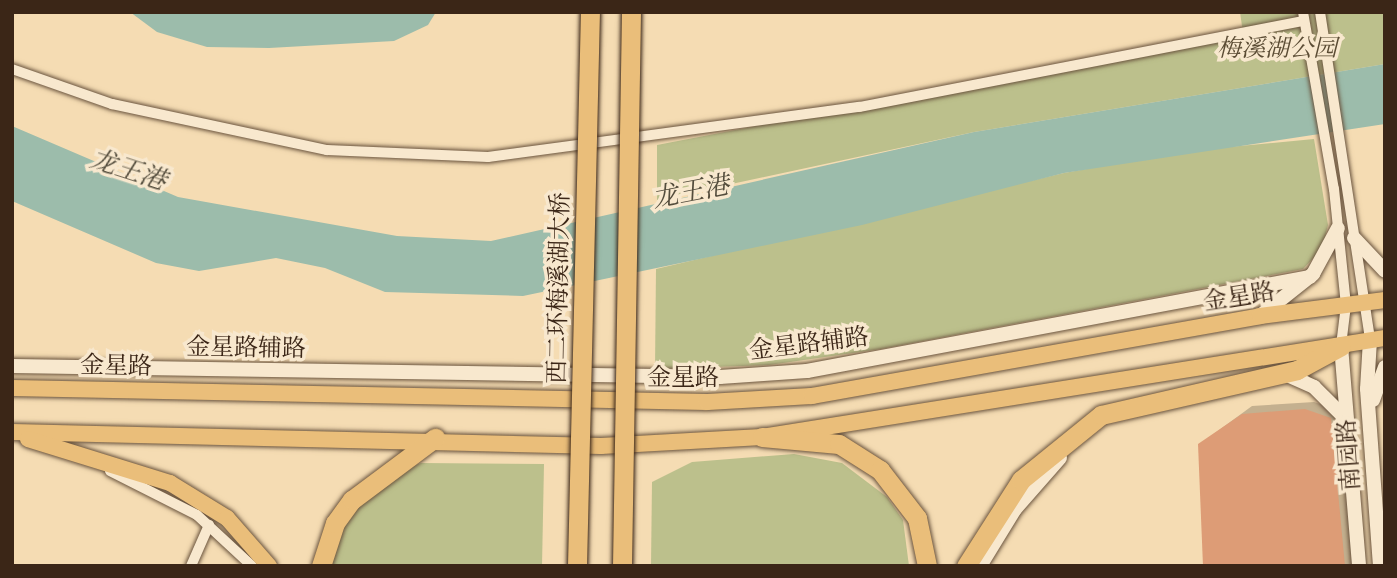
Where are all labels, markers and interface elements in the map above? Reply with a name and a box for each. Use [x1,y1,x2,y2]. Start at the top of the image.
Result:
park label: 梅溪湖公园 [1217,35,1337,63]
water label: 龙王港 [86,144,170,198]
water label: 龙王港 [650,170,732,216]
street label: 西二环梅溪湖大桥 [543,192,575,384]
street label: 金星路 [1201,277,1277,317]
street label: 金星路辅路 [748,322,870,366]
street label: 金星路辅路 [186,333,306,363]
street label: 金星路 [80,351,152,381]
street label: 金星路 [647,364,719,392]
street label: 南园路 [1332,418,1366,492]

